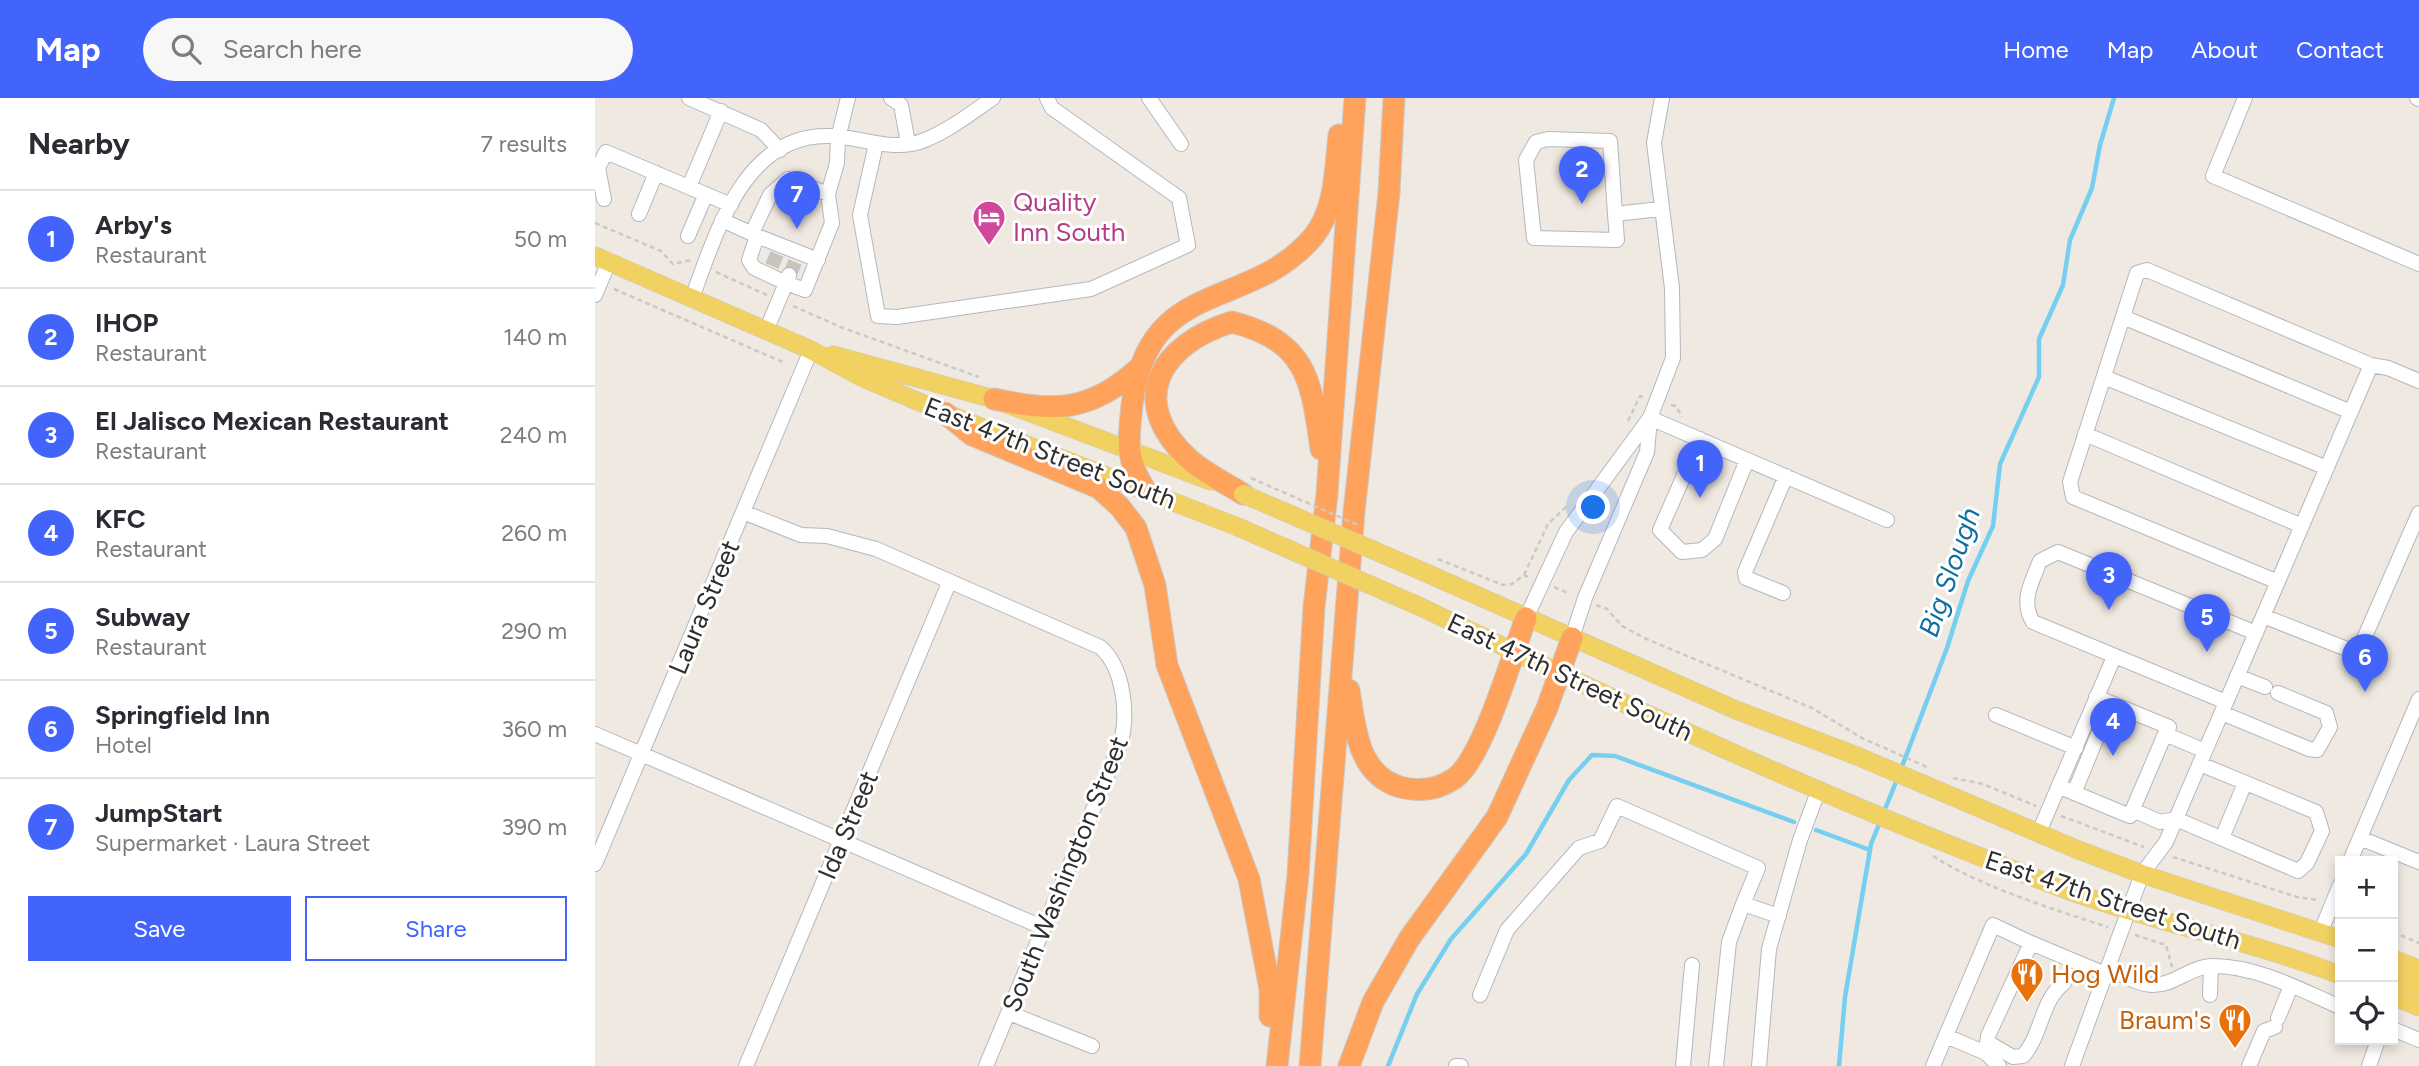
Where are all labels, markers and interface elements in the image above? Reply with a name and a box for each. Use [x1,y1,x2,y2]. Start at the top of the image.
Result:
search box [143,18,633,81]
text: Map [35,30,101,69]
icon: search [167,30,205,68]
text: Search here [223,33,362,65]
text: Home [2003,35,2069,64]
text: Map [2107,35,2153,64]
text: About [2191,35,2258,64]
text: Contact [2296,35,2384,64]
text: Nearby [28,125,130,162]
text: 7 results [481,130,567,158]
pin: 2 [1559,146,1605,204]
pin: 7 [774,171,820,229]
place label: Quality Inn South [1013,186,1125,248]
hotel icon: Quality Inn South [970,198,1008,247]
text: Arby's [95,209,172,241]
text: 1 [46,225,56,253]
text: 50 m [514,225,567,253]
text: Restaurant [95,241,207,269]
text: IHOP [95,307,158,339]
text: 2 [44,323,58,351]
text: 140 m [503,323,567,351]
text: Restaurant [95,339,207,367]
street label: East 47th Street South [920,390,1180,516]
text: El Jalisco Mexican Restaurant [95,405,449,437]
text: 3 [45,421,57,449]
text: 240 m [500,421,567,449]
text: Restaurant [95,437,207,465]
pin: 1 [1677,440,1723,498]
your location [1576,490,1610,524]
text: KFC [95,503,146,535]
water label: Big Slough [1911,503,1987,641]
text: 4 [44,519,58,547]
text: 260 m [501,519,567,547]
text: Restaurant [95,535,207,563]
street label: Laura Street [661,535,747,679]
pin: 3 [2086,552,2132,610]
pin: 5 [2184,594,2230,652]
text: Subway [95,601,190,633]
street label: East 47th Street South [1442,606,1698,748]
text: 5 [44,617,58,645]
text: 290 m [501,617,567,645]
text: Restaurant [95,633,207,661]
pin: 6 [2342,634,2388,692]
pin: 4 [2090,698,2136,756]
text: Springfield Inn [95,699,270,731]
text: 6 [44,715,58,743]
text: 360 m [501,715,567,743]
text: Hotel [95,731,152,759]
street label: South Washington Street [995,731,1135,1017]
street label: Ida Street [811,766,885,884]
text: JumpStart [95,797,223,829]
text: 7 [45,813,57,841]
text: 390 m [501,813,567,841]
text: Supermarket · Laura Street [95,829,370,857]
street label: East 47th Street South [1981,844,2245,956]
map controls [2335,856,2398,1045]
button: + [2335,856,2398,919]
button: Save [28,896,291,961]
button: Share [305,896,567,961]
button: − [2335,919,2398,982]
restaurant icon: Hog Wild [2008,955,2046,1004]
place label: Hog Wild [2051,958,2159,990]
button: locate [2335,982,2398,1045]
restaurant icon: Braum's [2216,1001,2254,1050]
place label: Braum's [2119,1004,2211,1036]

